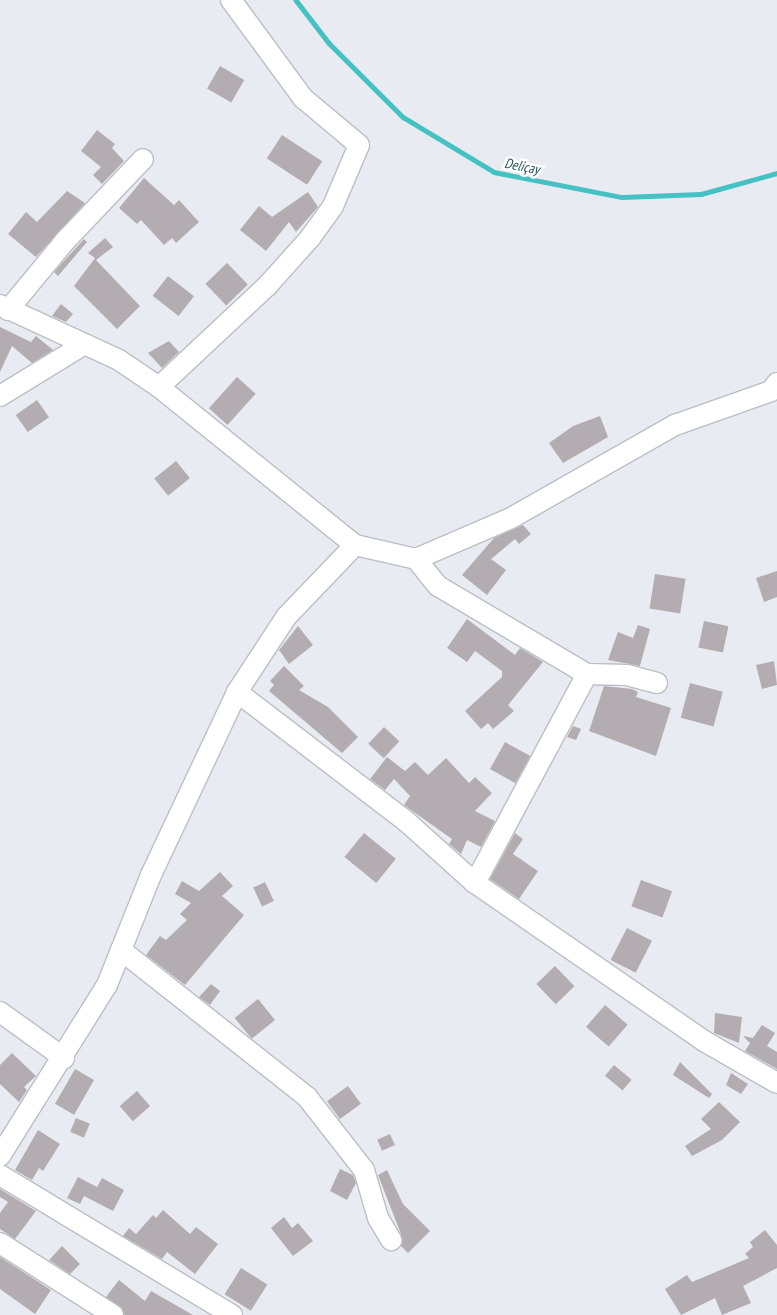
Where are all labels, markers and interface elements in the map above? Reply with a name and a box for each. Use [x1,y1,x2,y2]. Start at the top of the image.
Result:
water label: Deliçay [503,154,541,178]

